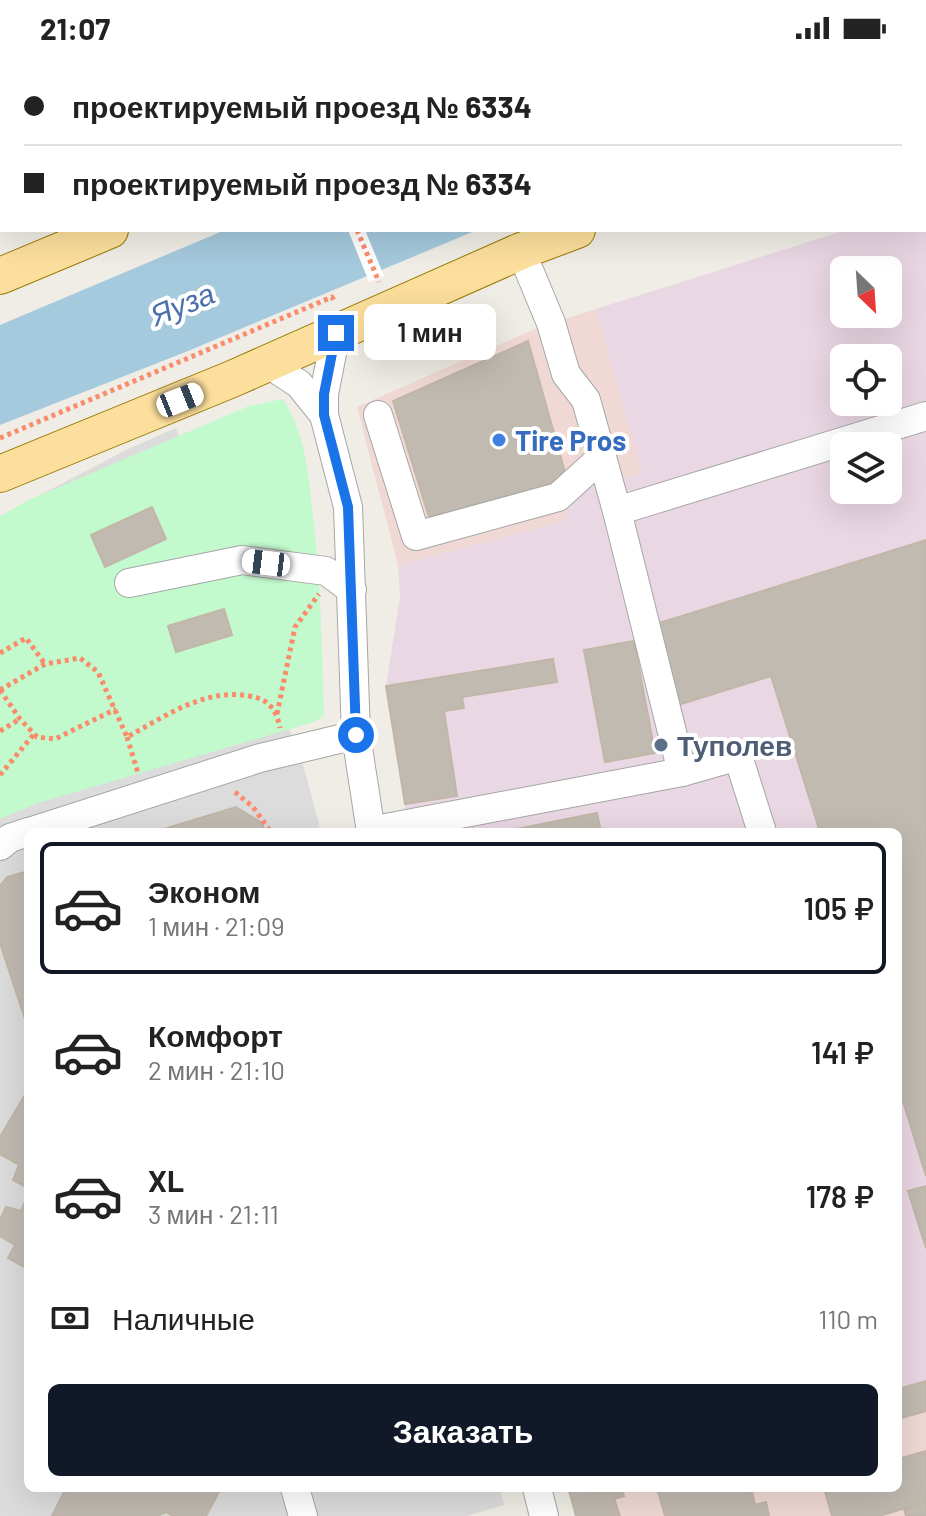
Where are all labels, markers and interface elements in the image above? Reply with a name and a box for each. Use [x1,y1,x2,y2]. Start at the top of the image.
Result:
text: 21:07 [40,10,110,46]
text: проектируемый проезд № 6334 [72,88,532,124]
text: проектируемый проезд № 6334 [72,165,532,201]
north arrow [830,256,902,328]
map controls [830,256,902,504]
water label: Яуза [143,274,219,333]
callout: 1 мин [364,305,496,361]
route end [318,315,354,351]
text: 1 мин [397,316,463,347]
button: locate [830,344,902,416]
car [153,380,207,420]
place label: Tire Pros [515,423,626,457]
marker: Tire Pros [490,431,508,449]
button: layers [830,432,902,504]
car [241,548,291,578]
route start [338,717,374,753]
place label: Туполев [677,728,792,762]
marker: Туполев [652,736,670,754]
icon: car [52,872,124,944]
text: Эконом [148,873,261,909]
text: 105 ₽ [803,890,874,926]
text: 1 мин · 21:09 [148,910,285,941]
icon: car [52,1016,124,1088]
text: Комфорт [148,1017,283,1053]
text: 141 ₽ [811,1034,874,1070]
text: 2 мин · 21:10 [148,1054,285,1085]
icon: car [52,1160,124,1232]
text: XL [148,1162,184,1198]
text: 178 ₽ [806,1178,874,1214]
text: 3 мин · 21:11 [148,1198,279,1229]
icon: cash [48,1296,92,1340]
text: Наличные [112,1300,255,1336]
text: 110 m [818,1303,878,1334]
button: Заказать [48,1384,878,1476]

